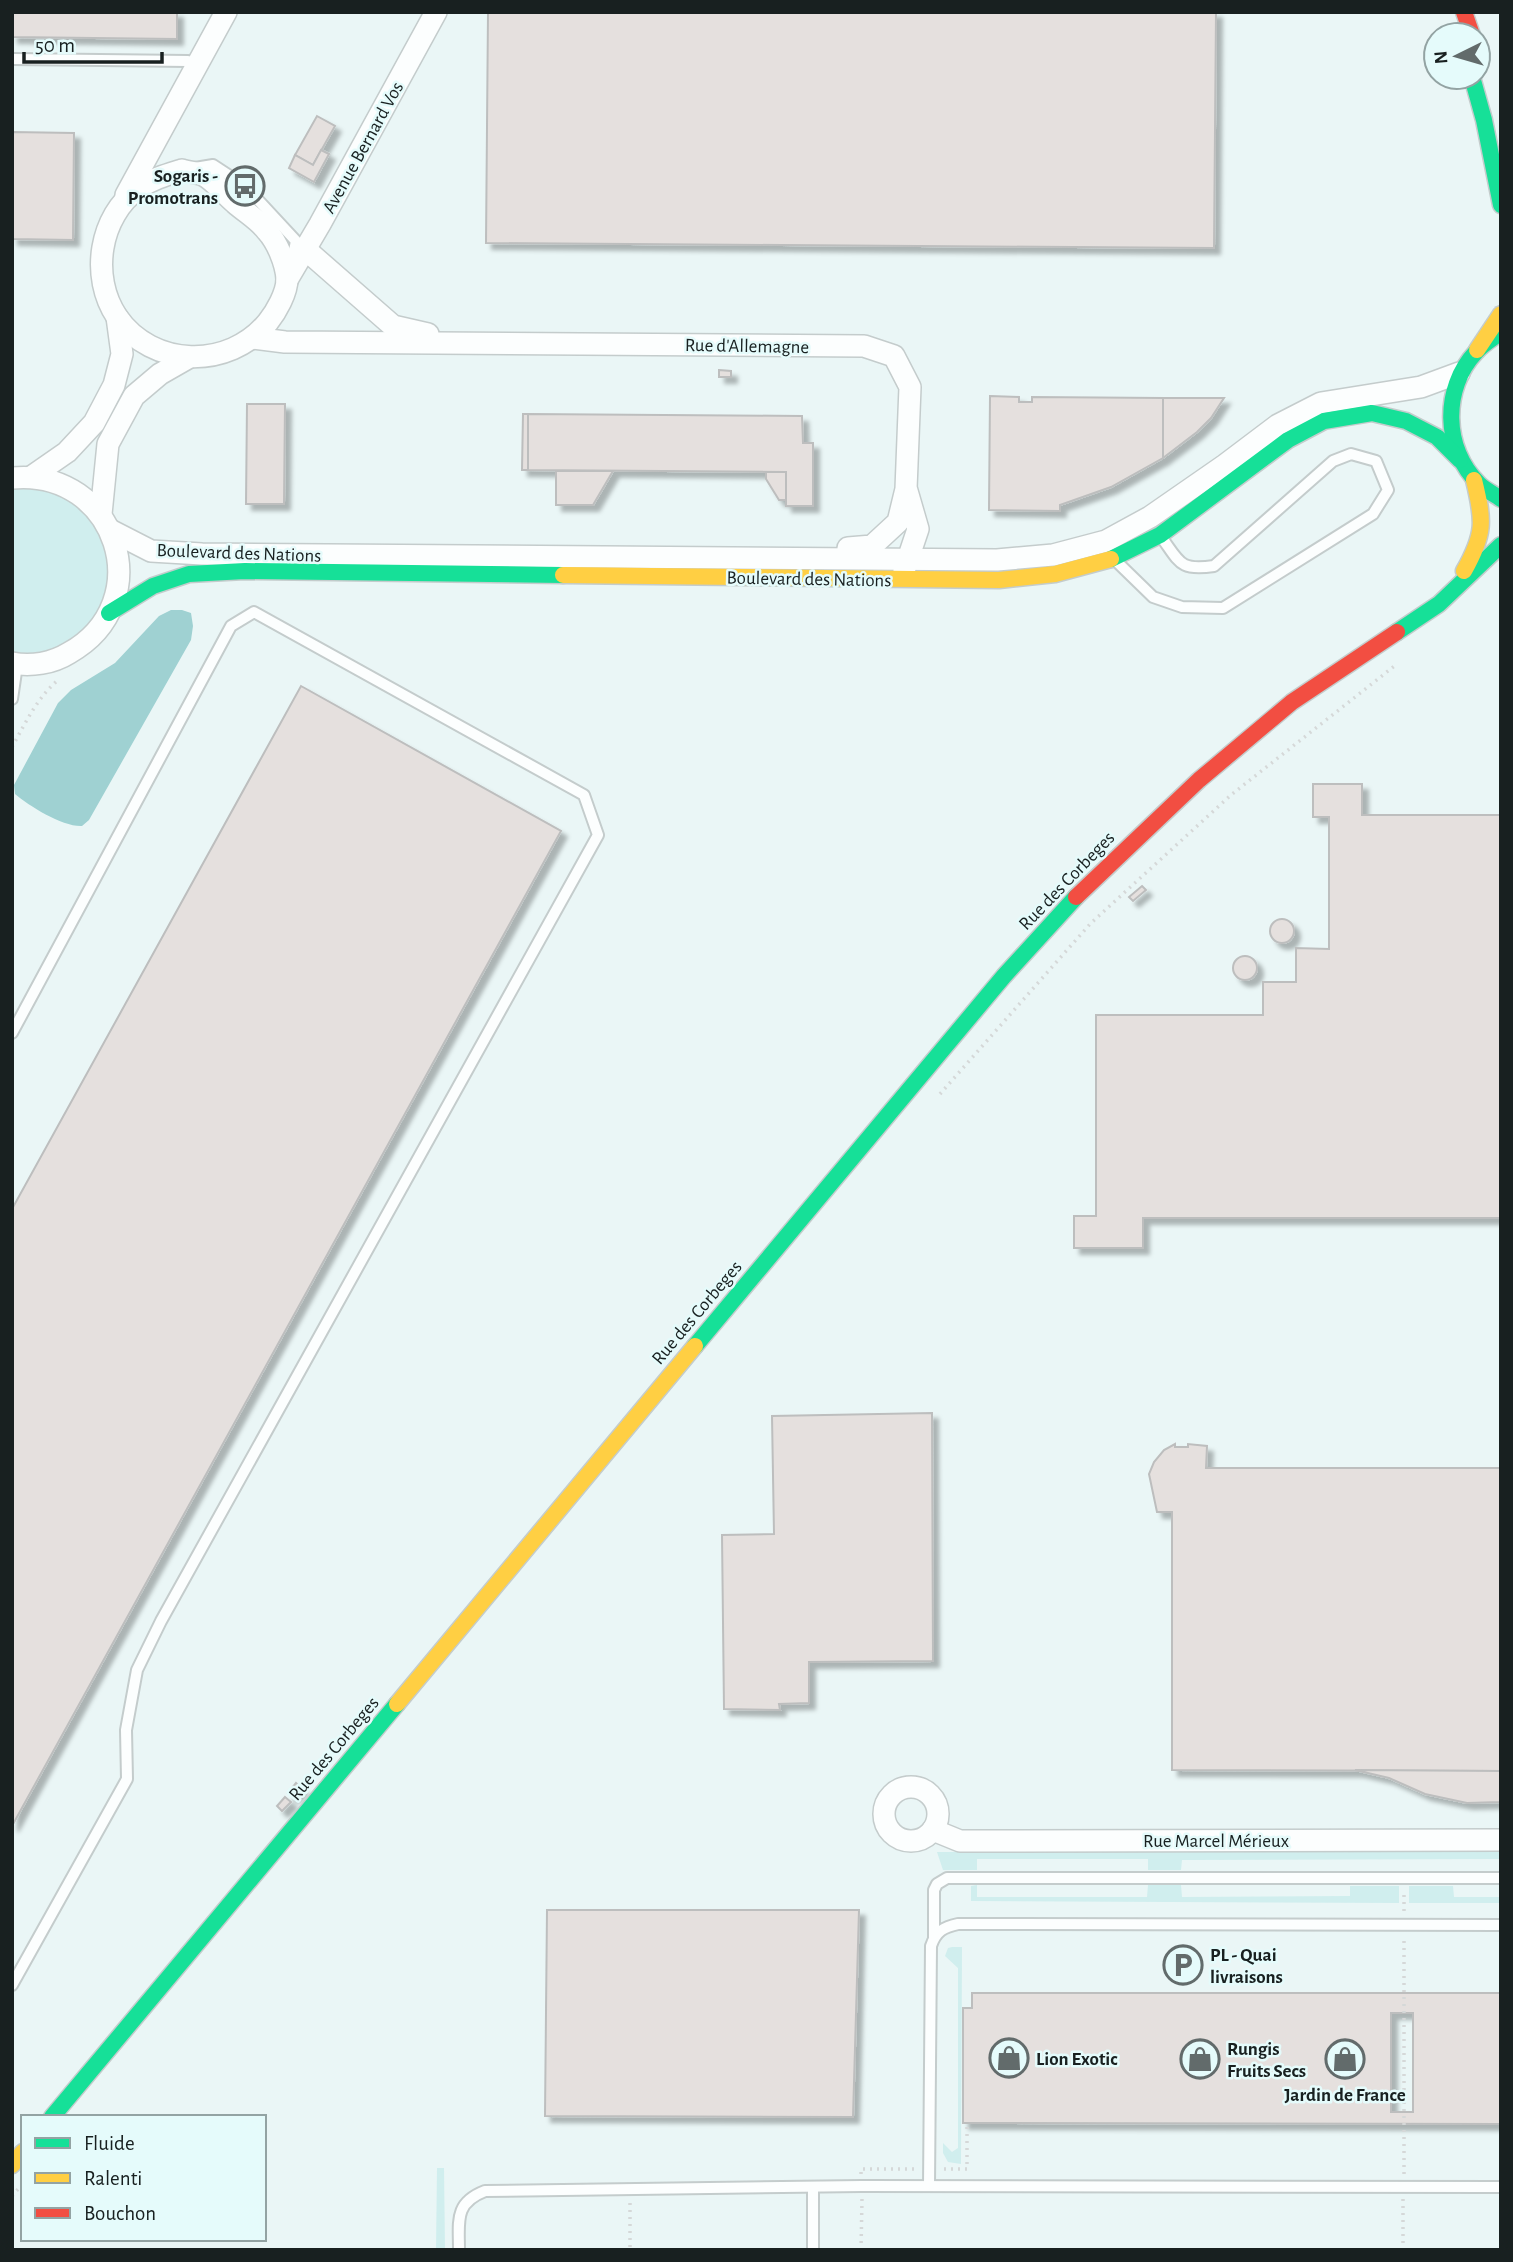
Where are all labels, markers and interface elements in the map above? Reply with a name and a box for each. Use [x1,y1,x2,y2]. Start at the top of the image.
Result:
scale bar [24,21,163,65]
north arrow [1422,21,1492,91]
text: 50 m [35,35,75,56]
text: N [1432,50,1452,65]
street label: Avenue Bernard Vos [319,79,407,217]
bus stop icon: Sogaris - Promotrans [224,165,266,207]
place label: Sogaris - Promotrans [128,167,218,208]
street label: Rue d'Allemagne [685,336,809,357]
street label: Boulevard des Nations [156,541,322,566]
street label: Boulevard des Nations [726,569,891,590]
street label: Rue des Corbeges [1016,828,1119,934]
street label: Rue des Corbeges [649,1258,746,1368]
street label: Rue des Corbeges [286,1694,383,1804]
street label: Rue Marcel Mérieux [1143,1832,1289,1851]
parking icon: PL - Quai livraisons [1162,1944,1204,1986]
place label: PL - Quai livraisons [1210,1946,1283,1987]
shop icon: Lion Exotic [988,2037,1030,2079]
shop icon: Rungis Fruits Secs [1179,2038,1221,2080]
shop icon: Jardin de France [1324,2038,1366,2080]
place label: Rungis Fruits Secs [1227,2040,1306,2081]
place label: Lion Exotic [1036,2050,1118,2069]
place label: Jardin de France [1284,2086,1406,2105]
legend [21,2115,266,2241]
text: Fluide [84,2133,135,2154]
text: Ralenti [84,2168,142,2189]
text: Bouchon [84,2203,156,2224]

